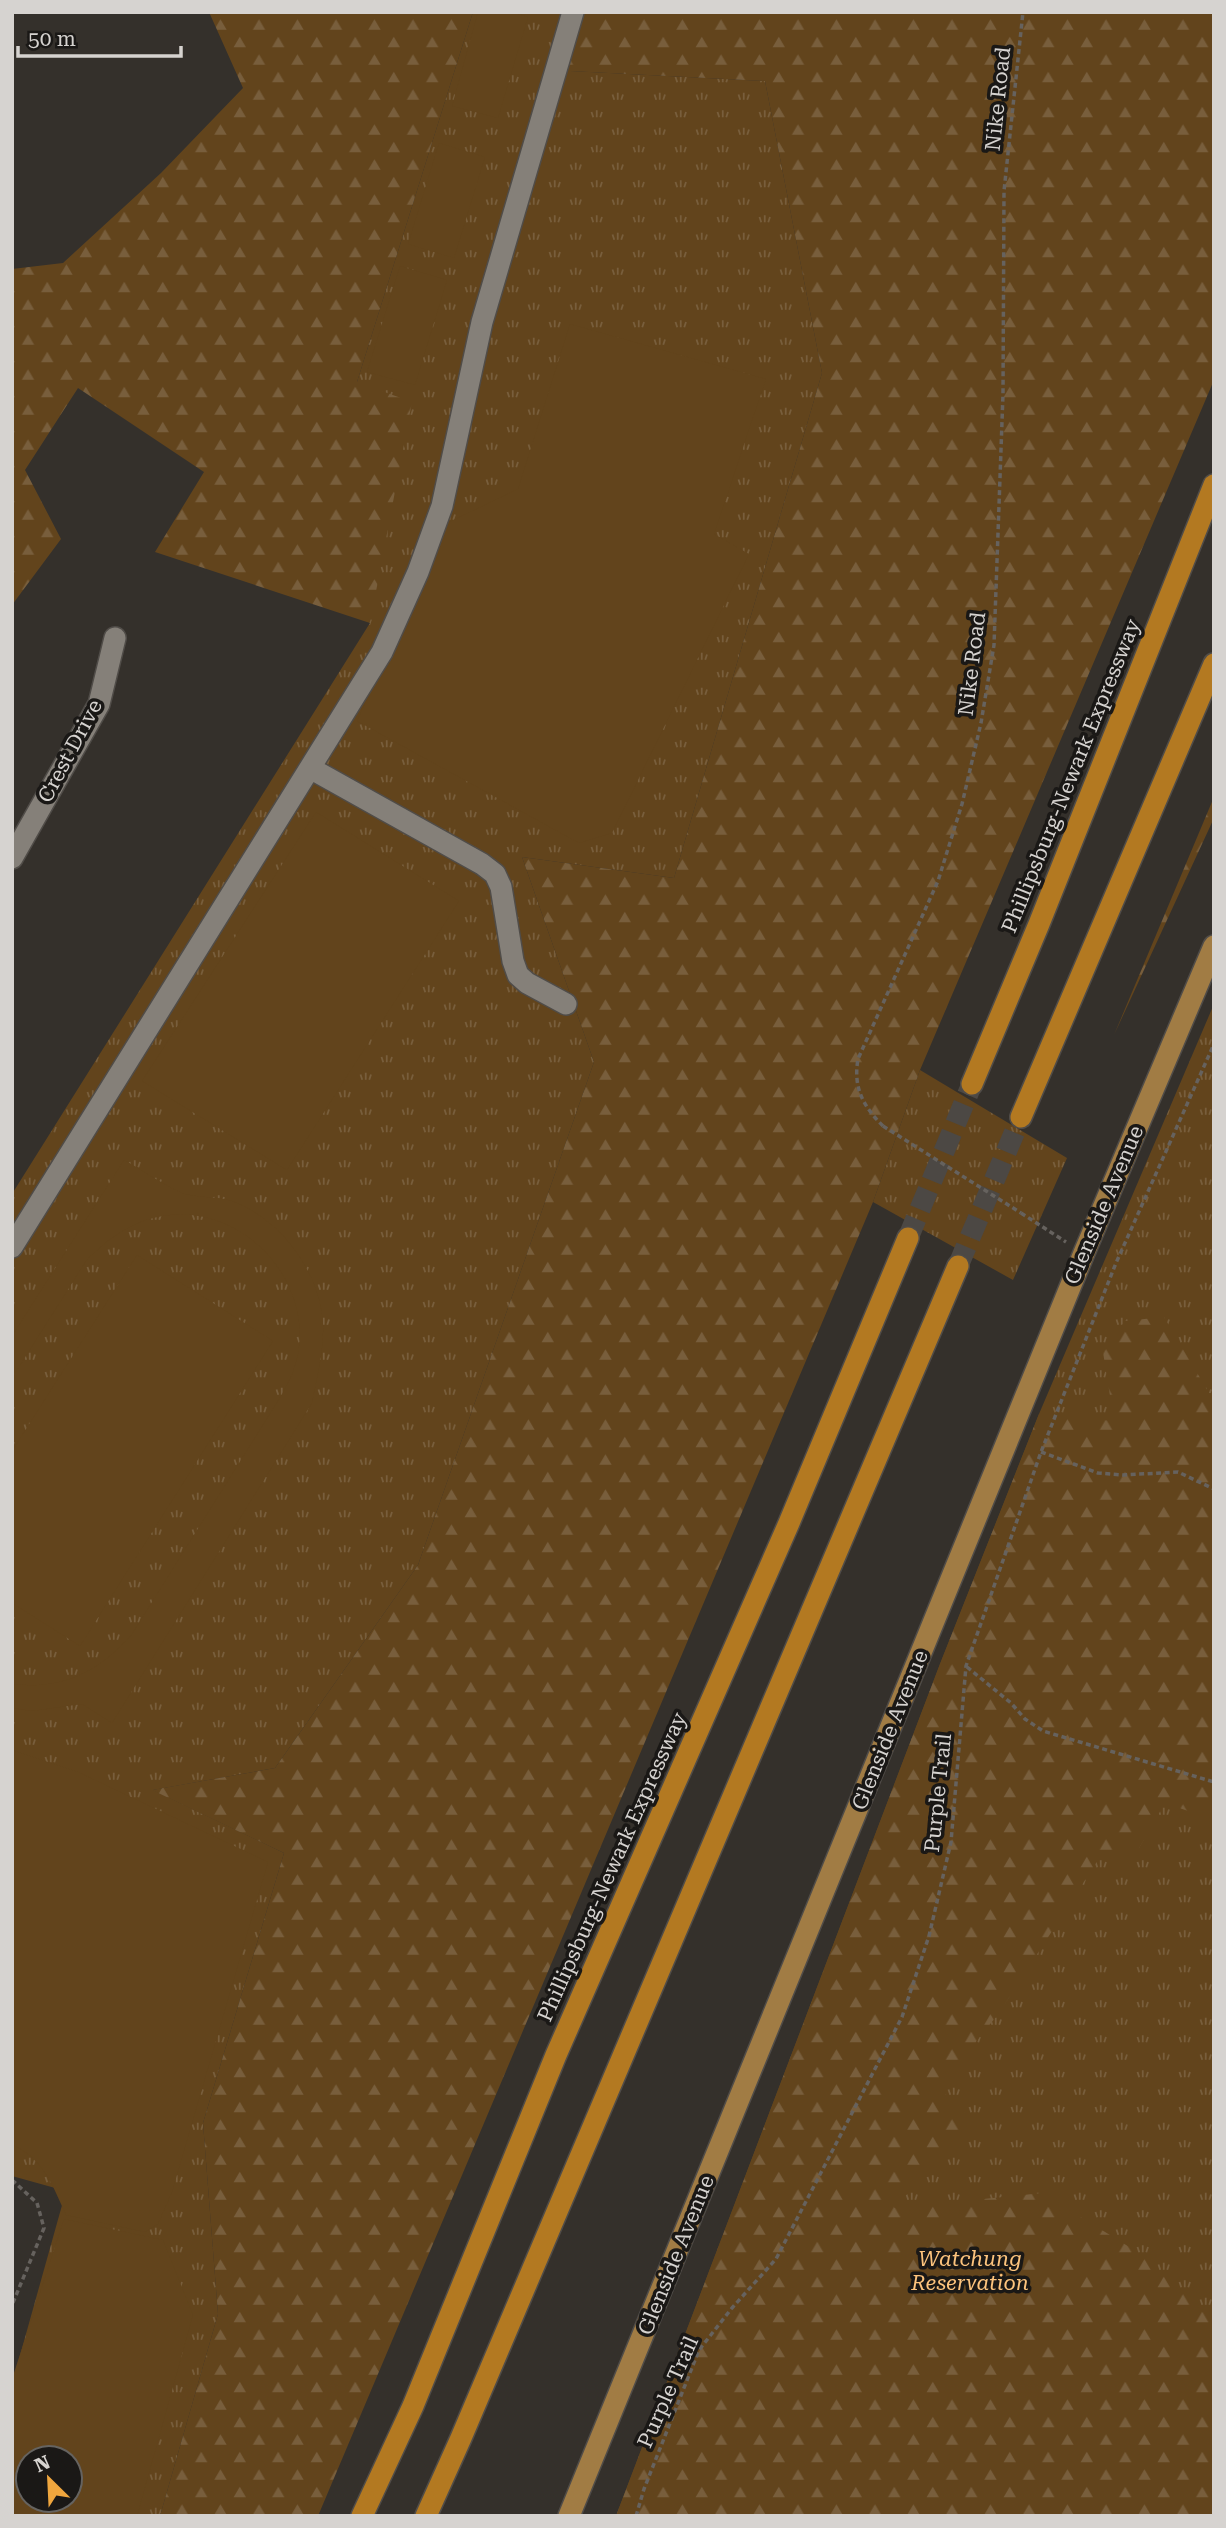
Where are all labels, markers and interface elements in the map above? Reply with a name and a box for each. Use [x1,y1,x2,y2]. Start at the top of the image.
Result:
scale bar [18,14,180,58]
text: 50 m [28,27,76,51]
street label: Nike Road [981,45,1015,152]
street label: Nike Road [954,610,990,717]
street label: Phillipsburg-Newark Expressway [997,615,1145,936]
street label: Crest Drive [33,695,107,807]
street label: Glenside Avenue [1060,1122,1148,1288]
street label: Glenside Avenue [847,1647,933,1813]
street label: Phillipsburg-Newark Expressway [533,1708,692,2025]
street label: Purple Trail [920,1732,956,1854]
street label: Glenside Avenue [633,2172,719,2338]
park label: Watchung Reservation [910,2247,1029,2295]
street label: Purple Trail [633,2332,703,2451]
north arrow [14,2444,84,2514]
text: N [31,2450,54,2477]

